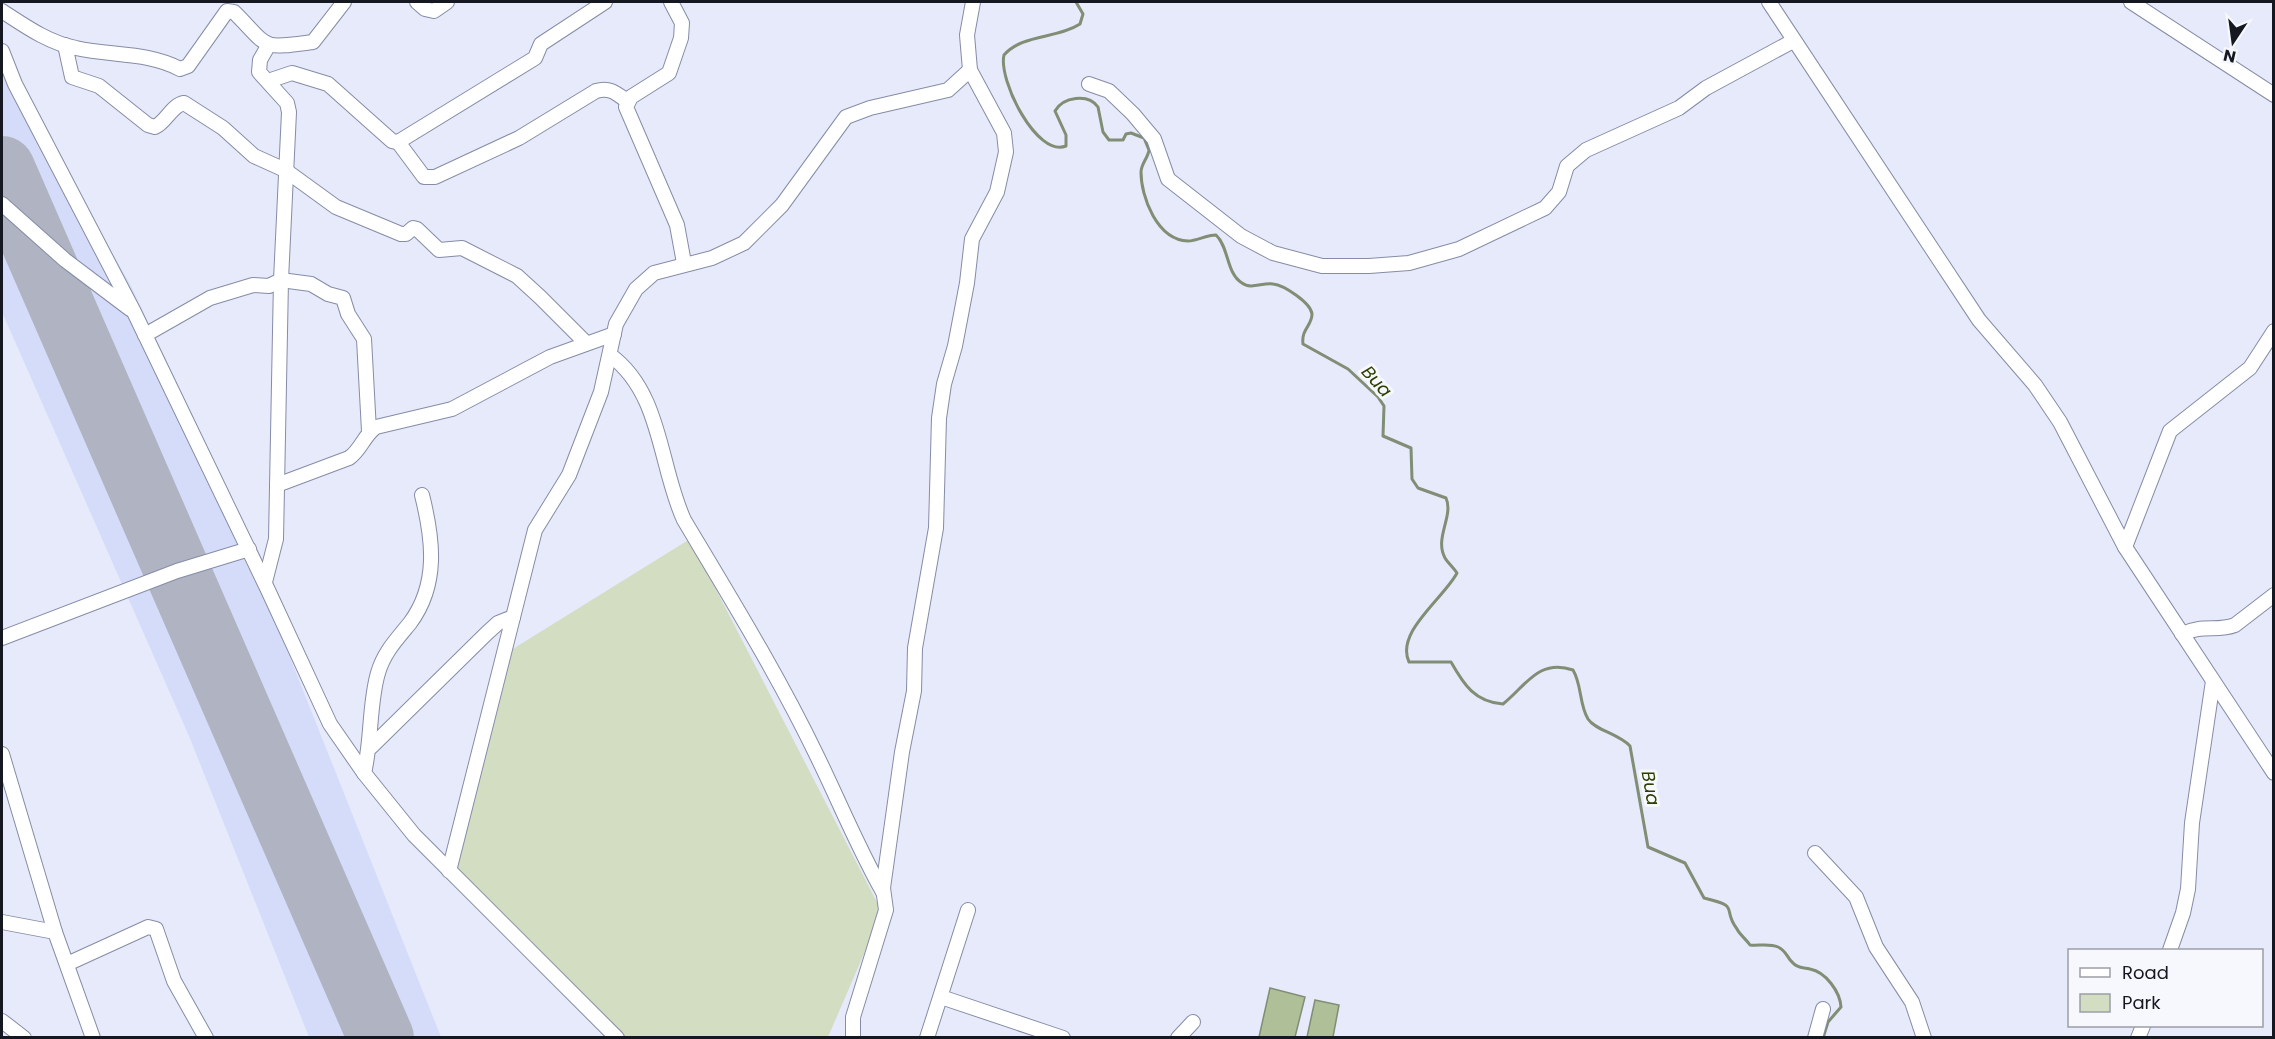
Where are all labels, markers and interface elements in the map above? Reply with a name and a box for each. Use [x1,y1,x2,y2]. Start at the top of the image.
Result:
north arrow [2203,12,2263,72]
text: N [2221,44,2238,69]
water label: Bua [1356,360,1398,402]
water label: Bua [1636,769,1666,807]
legend [2068,949,2263,1027]
text: Road [2122,960,2169,985]
text: Park [2122,990,2161,1015]

